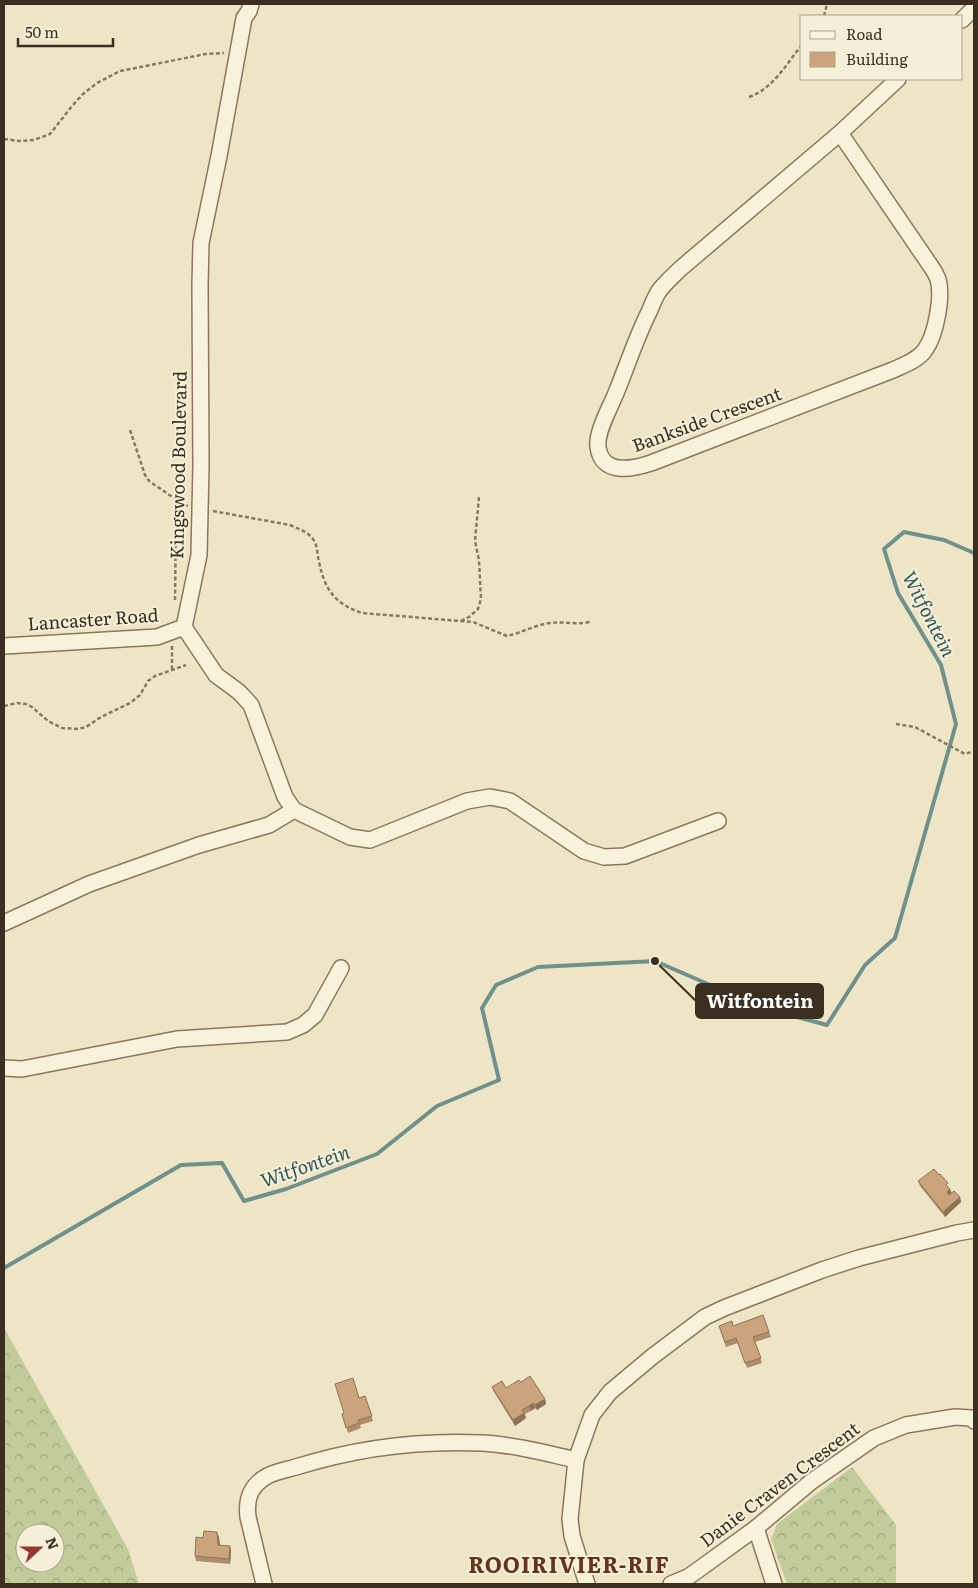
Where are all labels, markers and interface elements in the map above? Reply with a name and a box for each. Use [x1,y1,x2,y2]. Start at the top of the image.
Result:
scale bar [18,15,112,47]
legend [800,15,963,80]
text: 50 m [25,20,59,43]
text: Road [846,22,882,45]
text: Building [846,47,908,70]
street label: Kingswood Boulevard [162,371,193,559]
street label: Bankside Crescent [628,379,786,458]
water label: Witfontein [896,566,964,662]
street label: Lancaster Road [26,600,159,637]
callout: Witfontein [696,984,823,1018]
text: Witfontein [707,986,813,1014]
water label: Witfontein [256,1136,354,1193]
street label: Danie Craven Crescent [694,1414,865,1553]
north arrow [15,1523,65,1573]
text: N [42,1534,65,1552]
district label: ROOIRIVIER-RIF [468,1547,670,1580]

